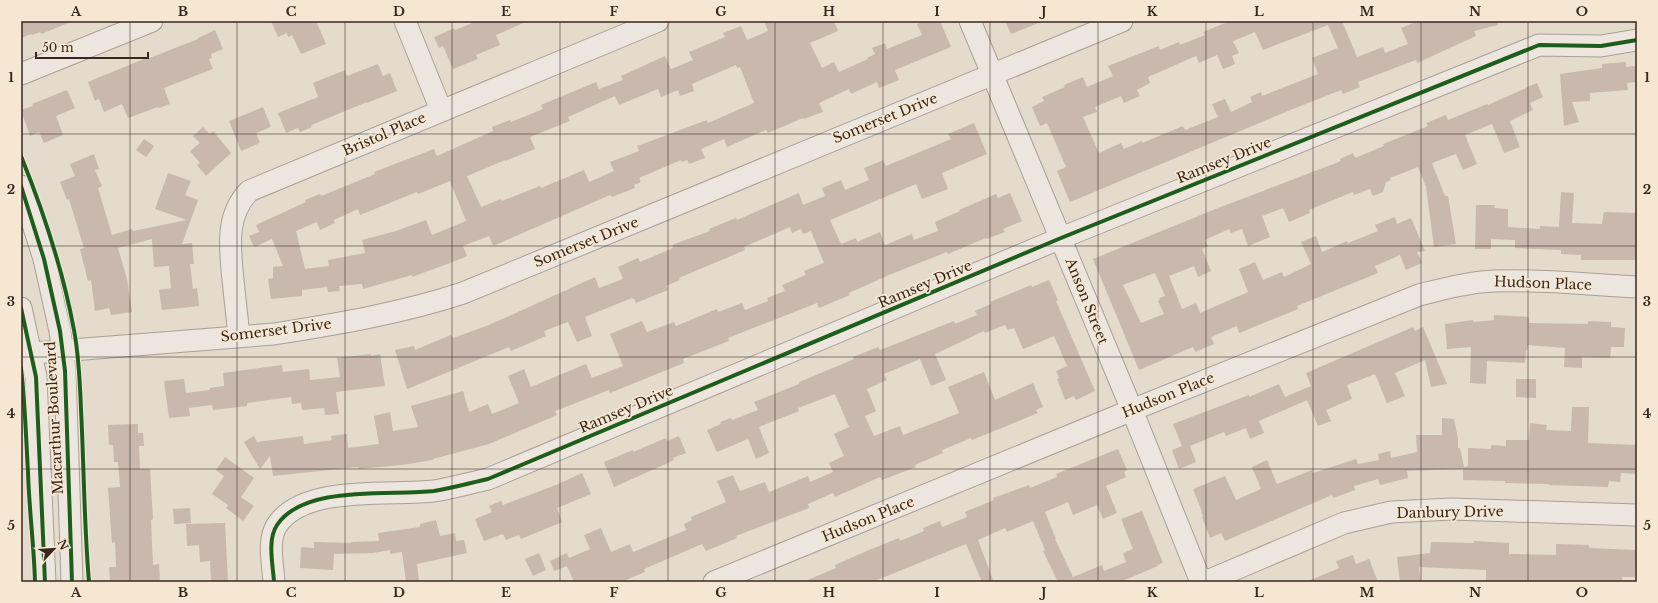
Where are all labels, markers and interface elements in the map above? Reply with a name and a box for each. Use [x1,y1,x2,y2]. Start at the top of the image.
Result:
text: A [70,3,82,20]
text: B [178,3,188,20]
text: C [286,3,297,20]
text: D [393,3,405,20]
text: E [501,3,511,20]
text: F [610,3,619,20]
text: G [715,3,727,20]
text: H [823,3,835,20]
text: I [934,3,940,20]
text: J [1038,3,1047,20]
text: K [1147,3,1158,20]
text: L [1254,3,1264,20]
text: M [1360,3,1375,20]
text: N [1469,3,1481,20]
text: O [1576,3,1588,20]
scale bar [36,34,148,60]
text: 50 m [42,40,74,55]
text: 1 [8,69,14,86]
text: 1 [1644,69,1650,86]
street label: Somerset Drive [830,89,940,147]
street label: Bristol Place [340,108,428,160]
street label: Ramsey Drive [1174,133,1274,187]
text: 2 [7,181,15,198]
text: 2 [1643,181,1651,198]
street label: Somerset Drive [531,213,641,271]
street label: Anson Street [1061,254,1113,348]
street label: Ramsey Drive [875,256,975,312]
street label: Hudson Place [1494,272,1592,294]
text: 3 [7,293,15,310]
text: 3 [1643,293,1651,310]
street label: Somerset Drive [220,314,332,346]
street label: Macarthur Boulevard [41,340,67,495]
street label: Hudson Place [1119,368,1217,422]
street label: Ramsey Drive [576,381,676,437]
text: 4 [7,405,16,422]
text: 4 [1643,405,1652,422]
street label: Hudson Place [819,492,917,546]
street label: Danbury Drive [1396,502,1504,522]
text: 5 [7,517,15,534]
text: 5 [1643,517,1651,534]
north arrow [34,529,74,569]
text: N [55,537,72,553]
text: A [70,584,82,601]
text: B [178,584,188,601]
text: C [286,584,297,601]
text: D [393,584,405,601]
text: E [501,584,511,601]
text: F [610,584,619,601]
text: G [715,584,727,601]
text: H [823,584,835,601]
text: I [934,584,940,601]
text: J [1038,584,1047,601]
text: K [1147,584,1158,601]
text: L [1254,584,1264,601]
text: M [1360,584,1375,601]
text: N [1469,584,1481,601]
text: O [1576,584,1588,601]

